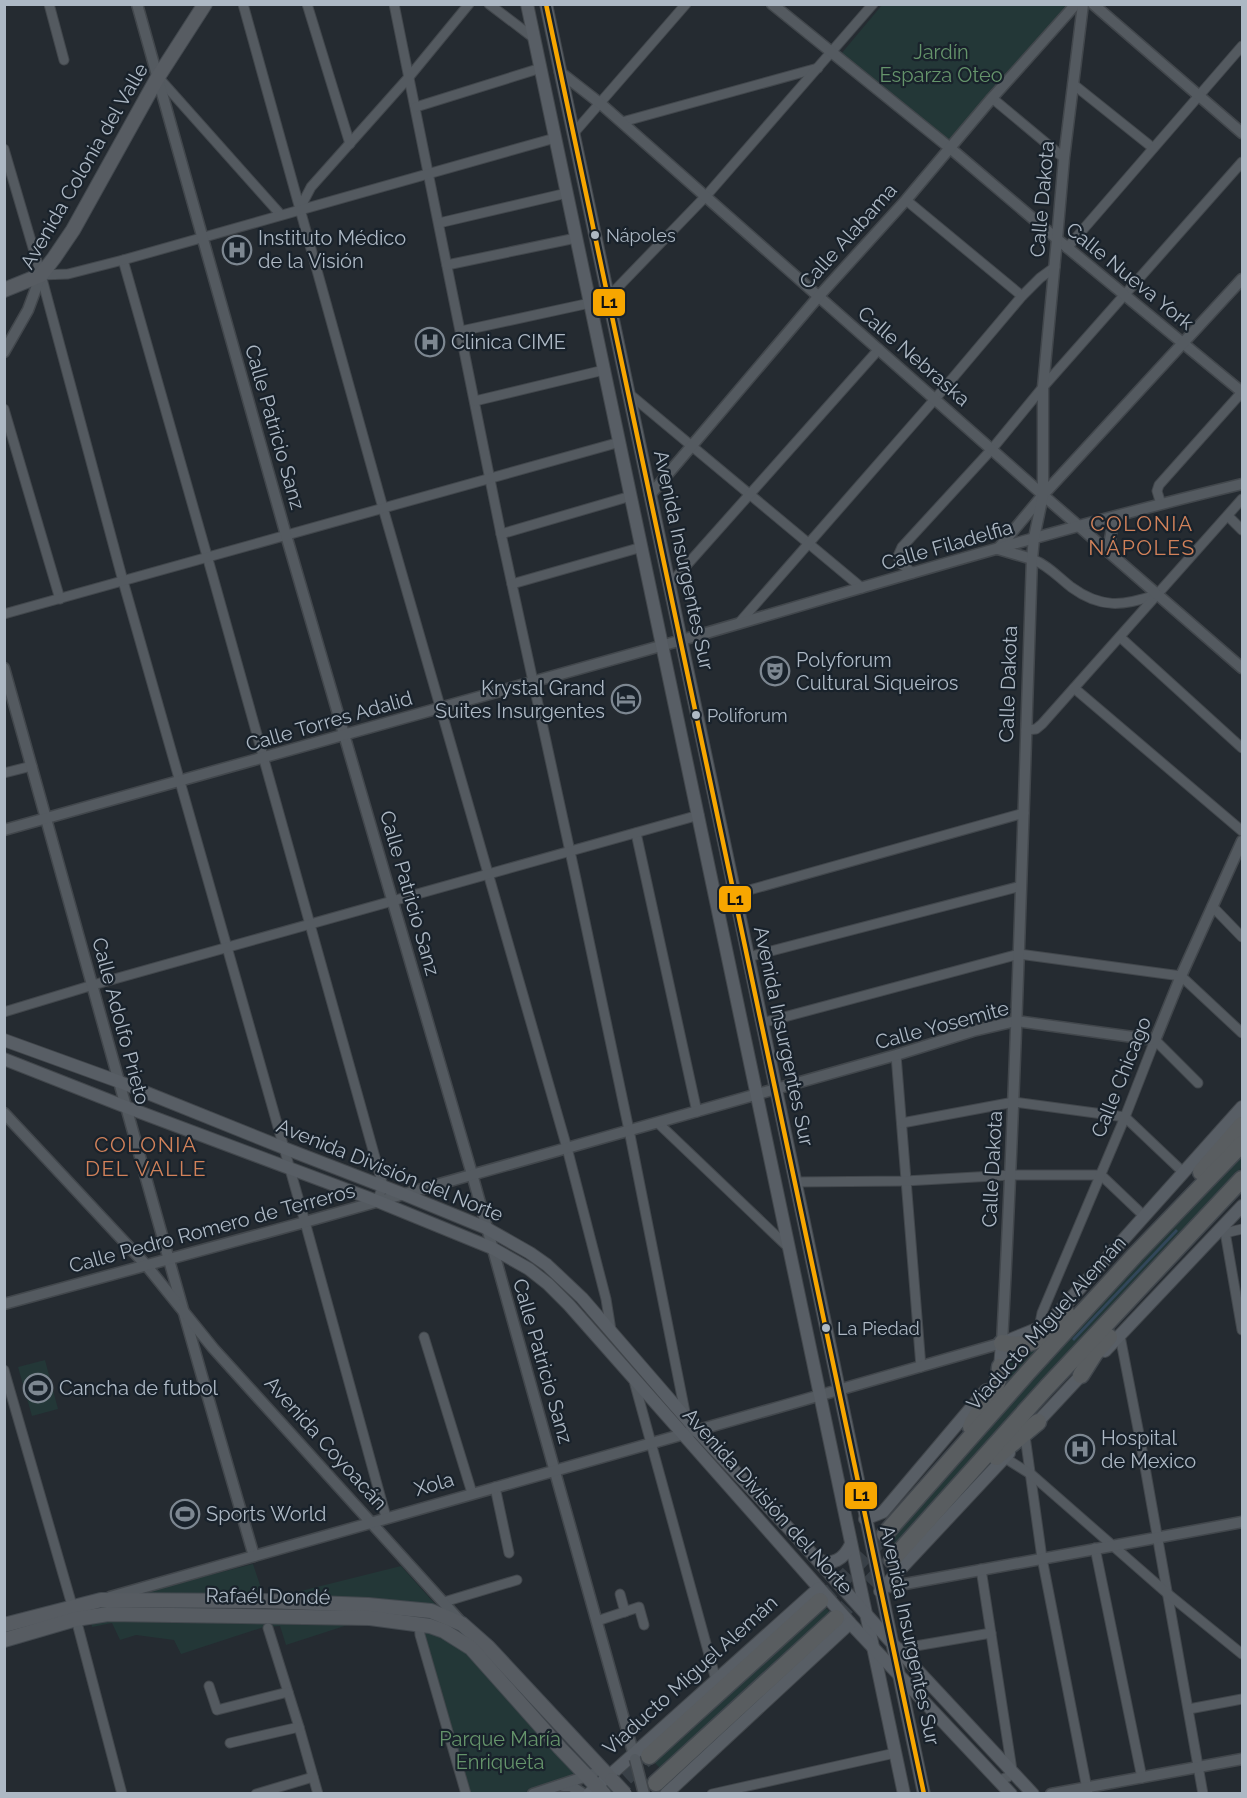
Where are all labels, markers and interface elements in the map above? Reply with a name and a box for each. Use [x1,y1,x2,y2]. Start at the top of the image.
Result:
park label: Jardín Esparza Oteo [879,40,1003,87]
street label: Avenida Colonia del Valle [15,59,153,273]
street label: Calle Dakota [1025,140,1059,258]
street label: Calle Alabama [794,178,902,294]
street label: Calle Nueva York [1061,217,1199,335]
place label: Nápoles [606,225,676,246]
place label: Instituto Médico de la Visión [258,226,406,273]
marker: Nápoles [589,229,601,241]
hospital icon: Instituto Médico de la Visión [221,234,253,266]
line badge: L1 [592,288,626,317]
text: L1 [600,293,618,312]
street label: Calle Nebraska [853,301,975,411]
hospital icon: Clinica CIME [414,326,446,358]
place label: Clinica CIME [451,330,566,354]
street label: Calle Patricio Sanz [240,342,310,512]
street label: Avenida Insurgentes Sur [649,448,719,672]
district label: COLONIA NÁPOLES [1088,511,1196,560]
street label: Calle Filadelfia [879,515,1015,575]
street label: Calle Dakota [994,625,1022,743]
place label: Polyforum Cultural Siqueiros [796,648,959,695]
theatre icon: Polyforum Cultural Siqueiros [759,655,791,687]
place label: Krystal Grand Suites Insurgentes [435,676,605,723]
hotel icon: Krystal Grand Suites Insurgentes [610,683,642,715]
street label: Calle Torres Adalid [243,686,415,756]
place label: Poliforum [707,705,787,726]
marker: Poliforum [690,709,702,721]
street label: Calle Patricio Sanz [375,808,445,978]
line badge: L1 [718,885,752,913]
text: L1 [726,890,744,909]
street label: Avenida Insurgentes Sur [749,924,819,1148]
street label: Calle Adolfo Prieto [87,935,155,1107]
street label: Calle Yosemite [873,996,1012,1054]
street label: Calle Chicago [1086,1013,1156,1141]
street label: Calle Dakota [977,1110,1007,1228]
street label: Avenida División del Norte [273,1113,507,1227]
district label: COLONIA DEL VALLE [85,1132,207,1181]
street label: Calle Pedro Romero de Terreros [66,1178,358,1278]
street label: Viaducto Miguel Alemán [961,1231,1131,1415]
street label: Calle Patricio Sanz [508,1276,578,1446]
place label: La Piedad [837,1318,920,1339]
marker: La Piedad [820,1322,832,1334]
street label: Avenida Coyoacán [260,1371,392,1515]
sports icon: Cancha de futbol [22,1372,54,1404]
place label: Cancha de futbol [59,1376,219,1400]
street label: Avenida División del Norte [678,1403,858,1599]
place label: Hospital de Mexico [1101,1426,1196,1473]
hospital icon: Hospital de Mexico [1064,1433,1096,1465]
street label: Xola [411,1467,457,1501]
line badge: L1 [844,1481,878,1510]
text: L1 [852,1486,870,1505]
sports icon: Sports World [169,1498,201,1530]
place label: Sports World [206,1502,327,1526]
street label: Avenida Insurgentes Sur [875,1523,945,1747]
street label: Rafaél Dondé [205,1583,331,1609]
street label: Viaducto Miguel Alemán [598,1590,782,1760]
park label: Parque María Enriqueta [439,1727,561,1774]

